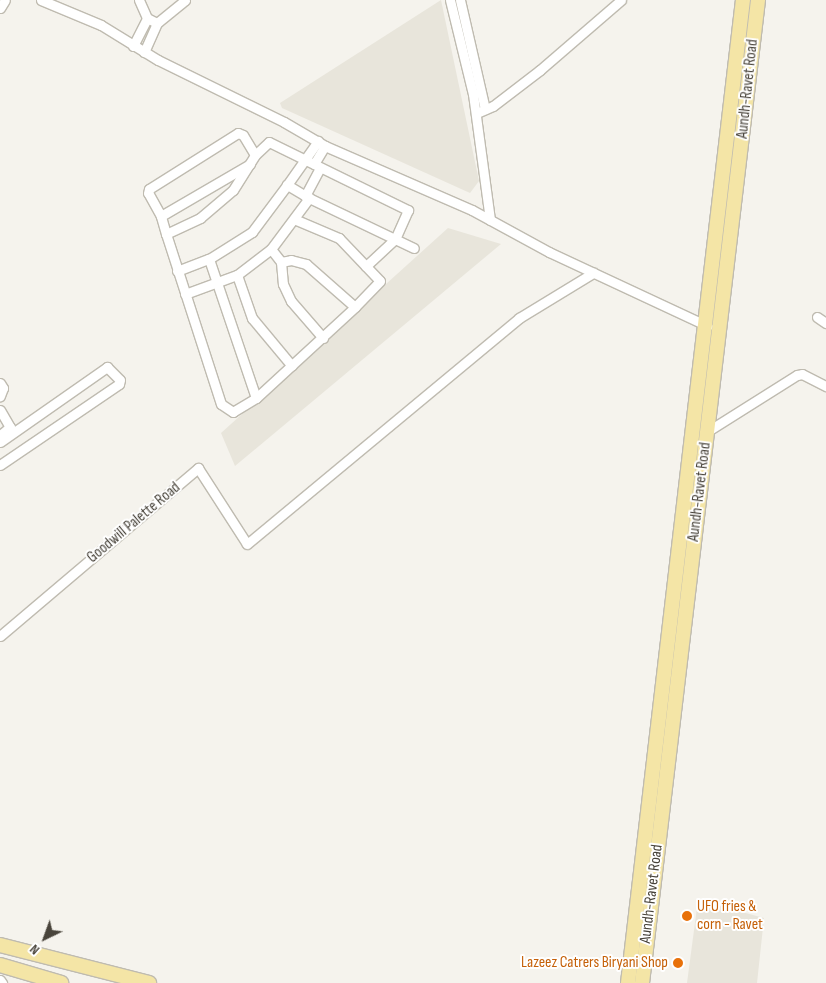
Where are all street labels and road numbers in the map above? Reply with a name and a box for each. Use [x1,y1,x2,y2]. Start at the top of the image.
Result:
street label: Aundh-Ravet Road [733,38,763,140]
street label: Aundh-Ravet Road [684,441,716,543]
street label: Goodwill Palette Road [84,478,184,568]
street label: Aundh-Ravet Road [636,843,668,945]

